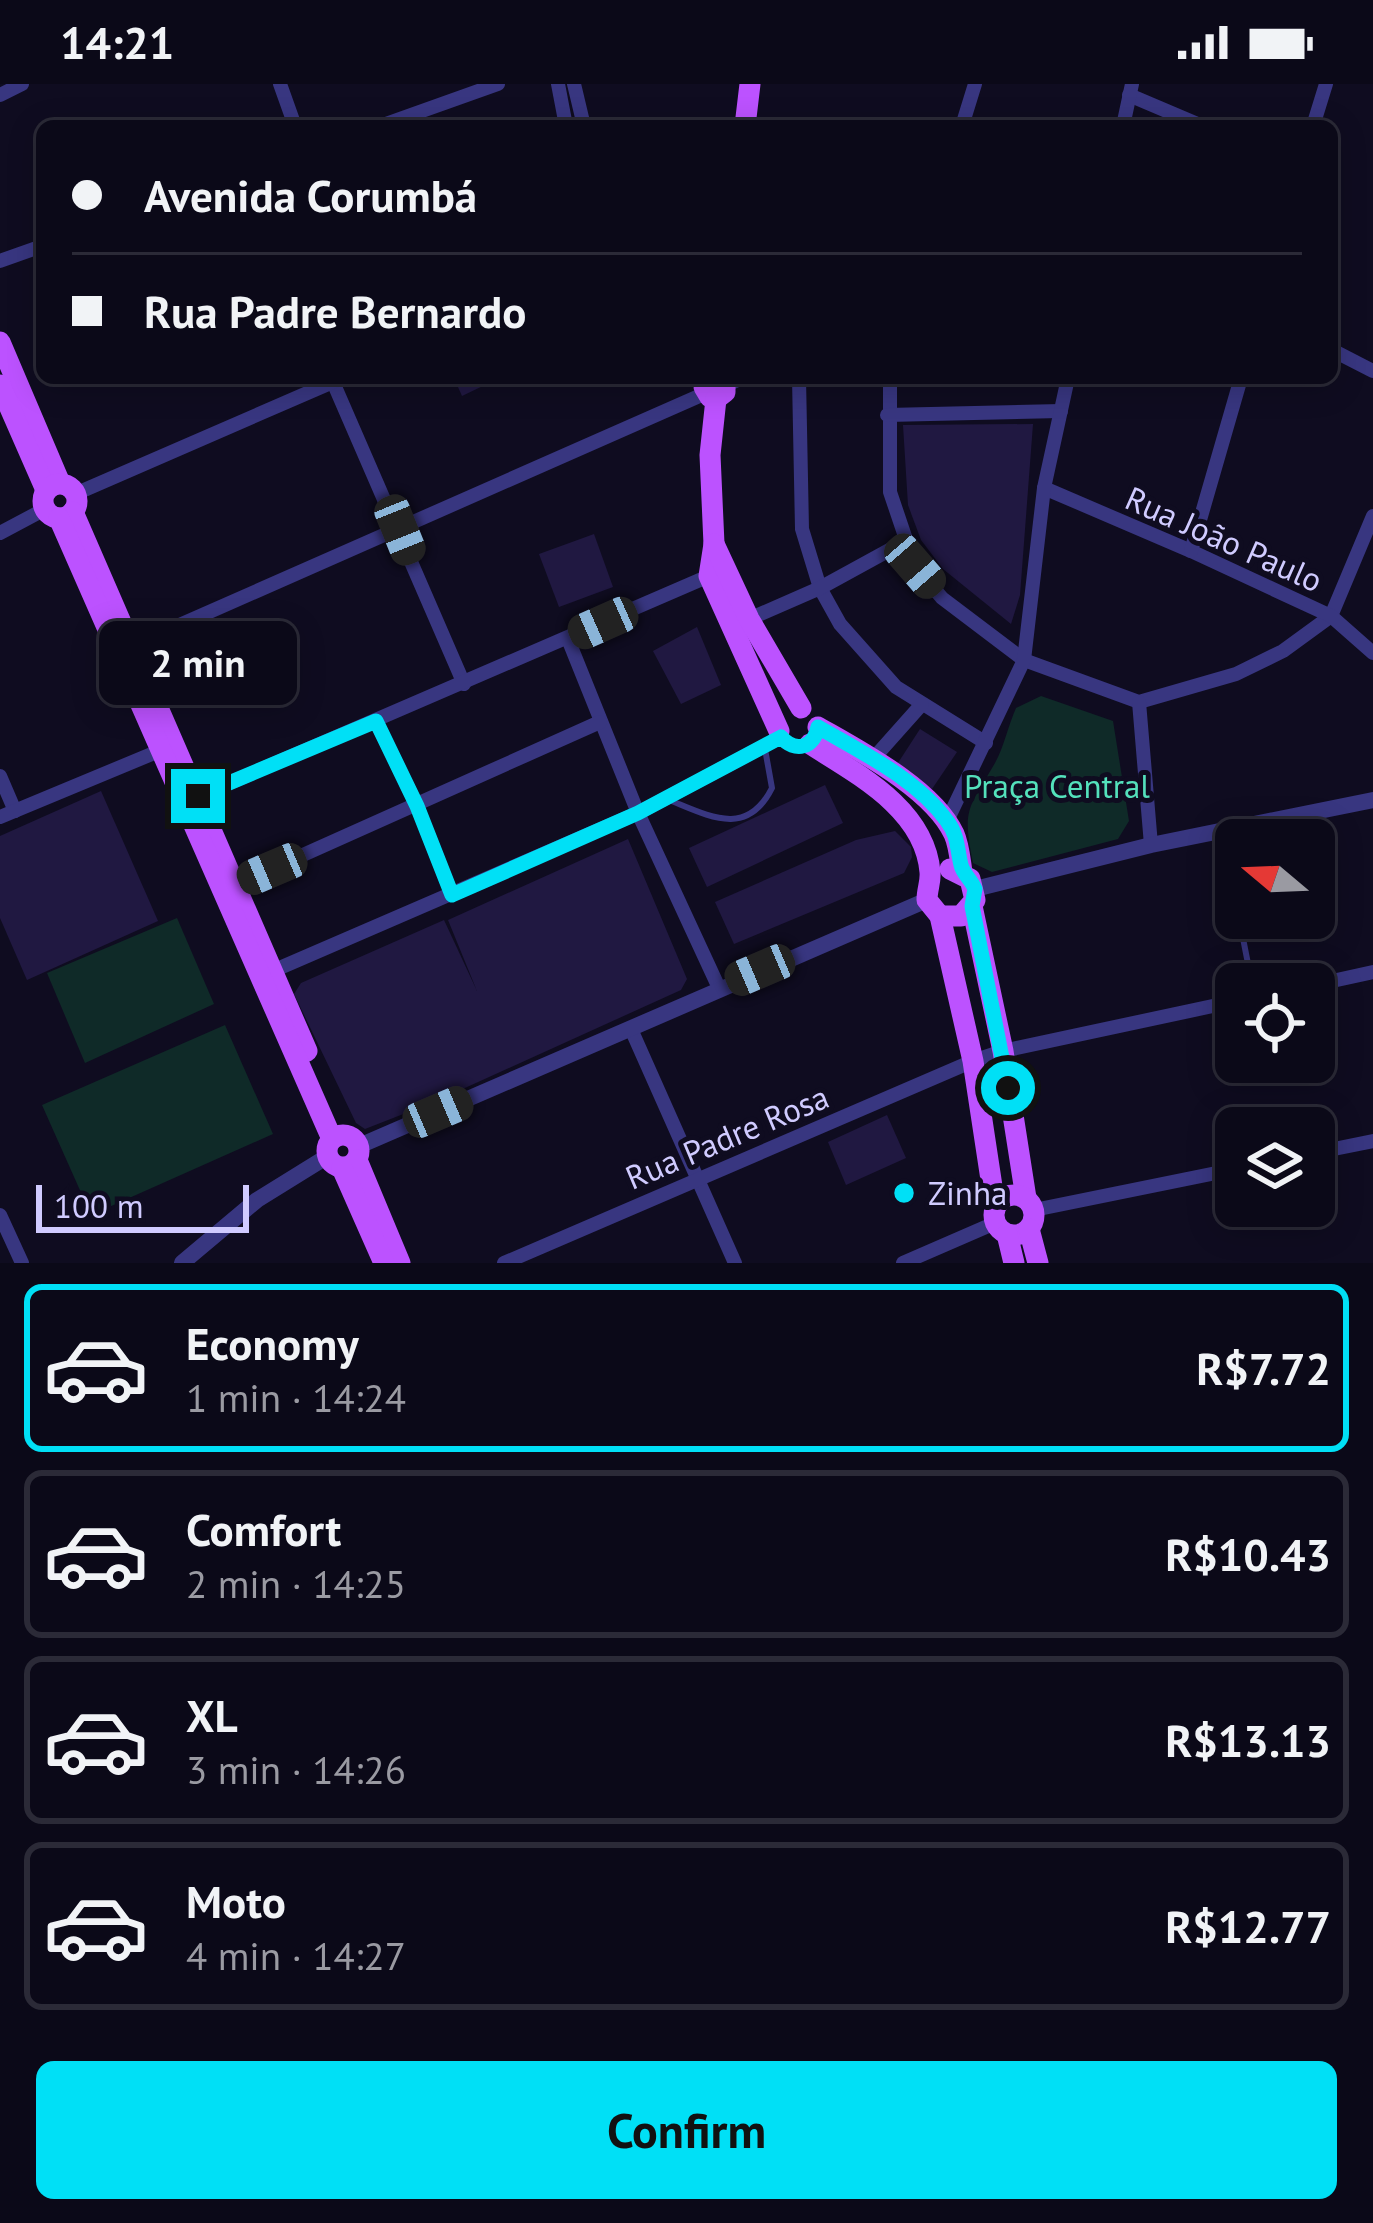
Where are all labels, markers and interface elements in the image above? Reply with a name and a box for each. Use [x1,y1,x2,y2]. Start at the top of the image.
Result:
text: 14:21 [60,13,174,71]
text: Avenida Corumbá [144,166,477,224]
text: Rua Padre Bernardo [144,282,526,340]
street label: Rua João Paulo [1119,476,1329,601]
car [370,490,430,570]
car [878,527,952,605]
car [563,592,643,654]
callout: 2 min [99,622,297,706]
text: 2 min [150,637,246,688]
park label: Praça Central [964,764,1150,807]
route end [171,769,225,823]
north arrow [1215,819,1335,939]
map controls [1215,819,1335,1227]
car [232,838,312,900]
car [720,939,800,1001]
button: locate [1215,963,1335,1083]
route start [981,1061,1035,1115]
street label: Rua Padre Rosa [619,1074,835,1199]
car [398,1081,478,1143]
button: layers [1215,1107,1335,1227]
place label: Zinha [928,1171,1007,1214]
scale bar [36,1179,249,1232]
marker: Zinha [891,1180,917,1206]
text: 100 m [54,1184,144,1227]
icon: car [42,1314,150,1422]
text: Economy [186,1314,359,1372]
text: R$7.72 [1196,1339,1331,1397]
text: 1 min · 14:24 [186,1372,406,1423]
icon: car [42,1500,150,1608]
text: Comfort [186,1500,341,1558]
text: R$10.43 [1165,1525,1331,1583]
text: 2 min · 14:25 [186,1558,406,1609]
icon: car [42,1686,150,1794]
text: XL [186,1686,238,1744]
text: R$13.13 [1165,1711,1331,1769]
text: 3 min · 14:26 [186,1744,406,1795]
icon: car [42,1872,150,1980]
text: Moto [186,1872,286,1930]
text: R$12.77 [1165,1897,1331,1955]
text: 4 min · 14:27 [186,1930,406,1981]
button: Confirm [36,2061,1337,2199]

